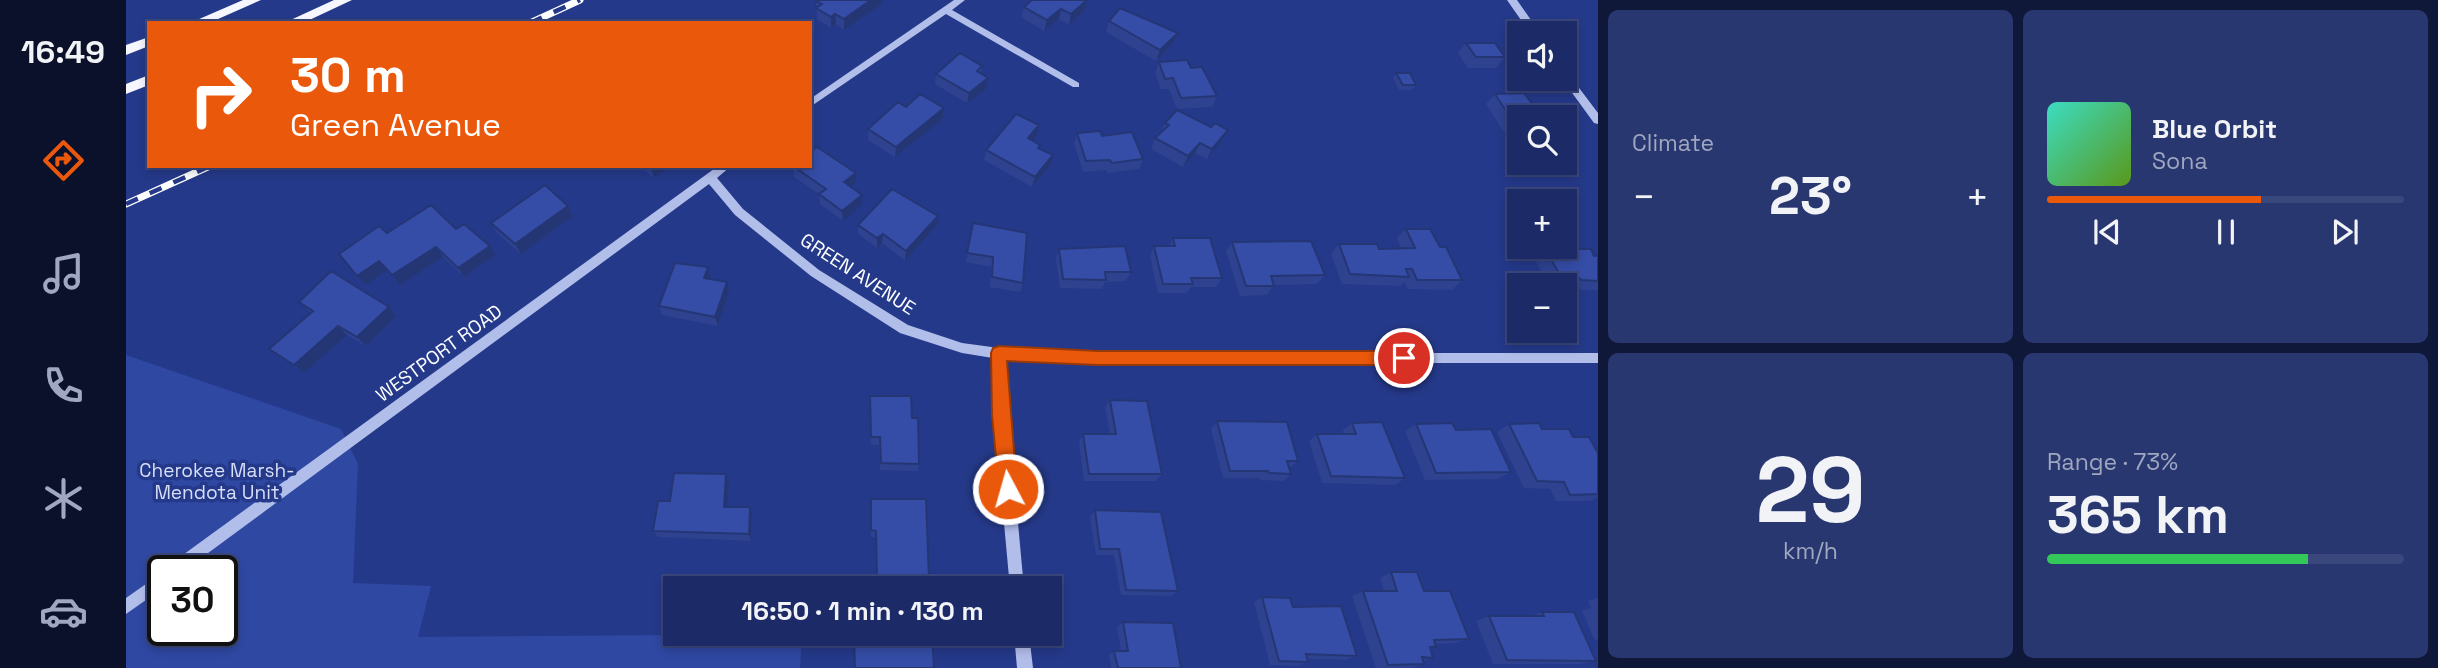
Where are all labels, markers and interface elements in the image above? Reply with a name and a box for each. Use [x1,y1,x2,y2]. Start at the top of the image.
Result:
map controls [1507,21,1577,343]
button: sound [1507,21,1577,91]
text: 16:49 [21,32,105,72]
text: 30 m [290,44,406,106]
icon: right [175,49,266,140]
text: Green Avenue [290,105,501,145]
button: search [1507,105,1577,175]
text: Blue Orbit [2152,112,2277,146]
text: Climate [1632,128,1714,158]
icon: directions [39,136,88,185]
text: Sona [2152,146,2208,176]
text: 23° [1769,163,1852,229]
text: − [1632,173,1656,221]
text: + [1965,173,1989,221]
button: + [1507,189,1577,259]
icon: previous [2088,213,2126,251]
icon: pause [2207,213,2245,251]
icon: next [2326,213,2364,251]
street label: GREEN AVENUE [796,227,920,321]
icon: music [39,249,88,298]
button: − [1507,273,1577,343]
street label: WESTPORT ROAD [371,299,507,407]
pin [1374,328,1434,388]
icon: arrive [1385,339,1423,377]
icon: phone [39,361,88,410]
text: 29 [1756,432,1865,549]
text: Range · 73% [2047,447,2178,477]
position arrow [971,452,1045,526]
park label: Cherokee Marsh- Mendota Unit [139,458,295,505]
icon: climate [39,474,88,523]
text: 365 km [2047,482,2229,548]
text: km/h [1783,536,1838,566]
speed limit sign: 30 [147,555,238,646]
icon: car [39,587,88,636]
text: 16:50 · 1 min · 130 m [741,594,984,628]

